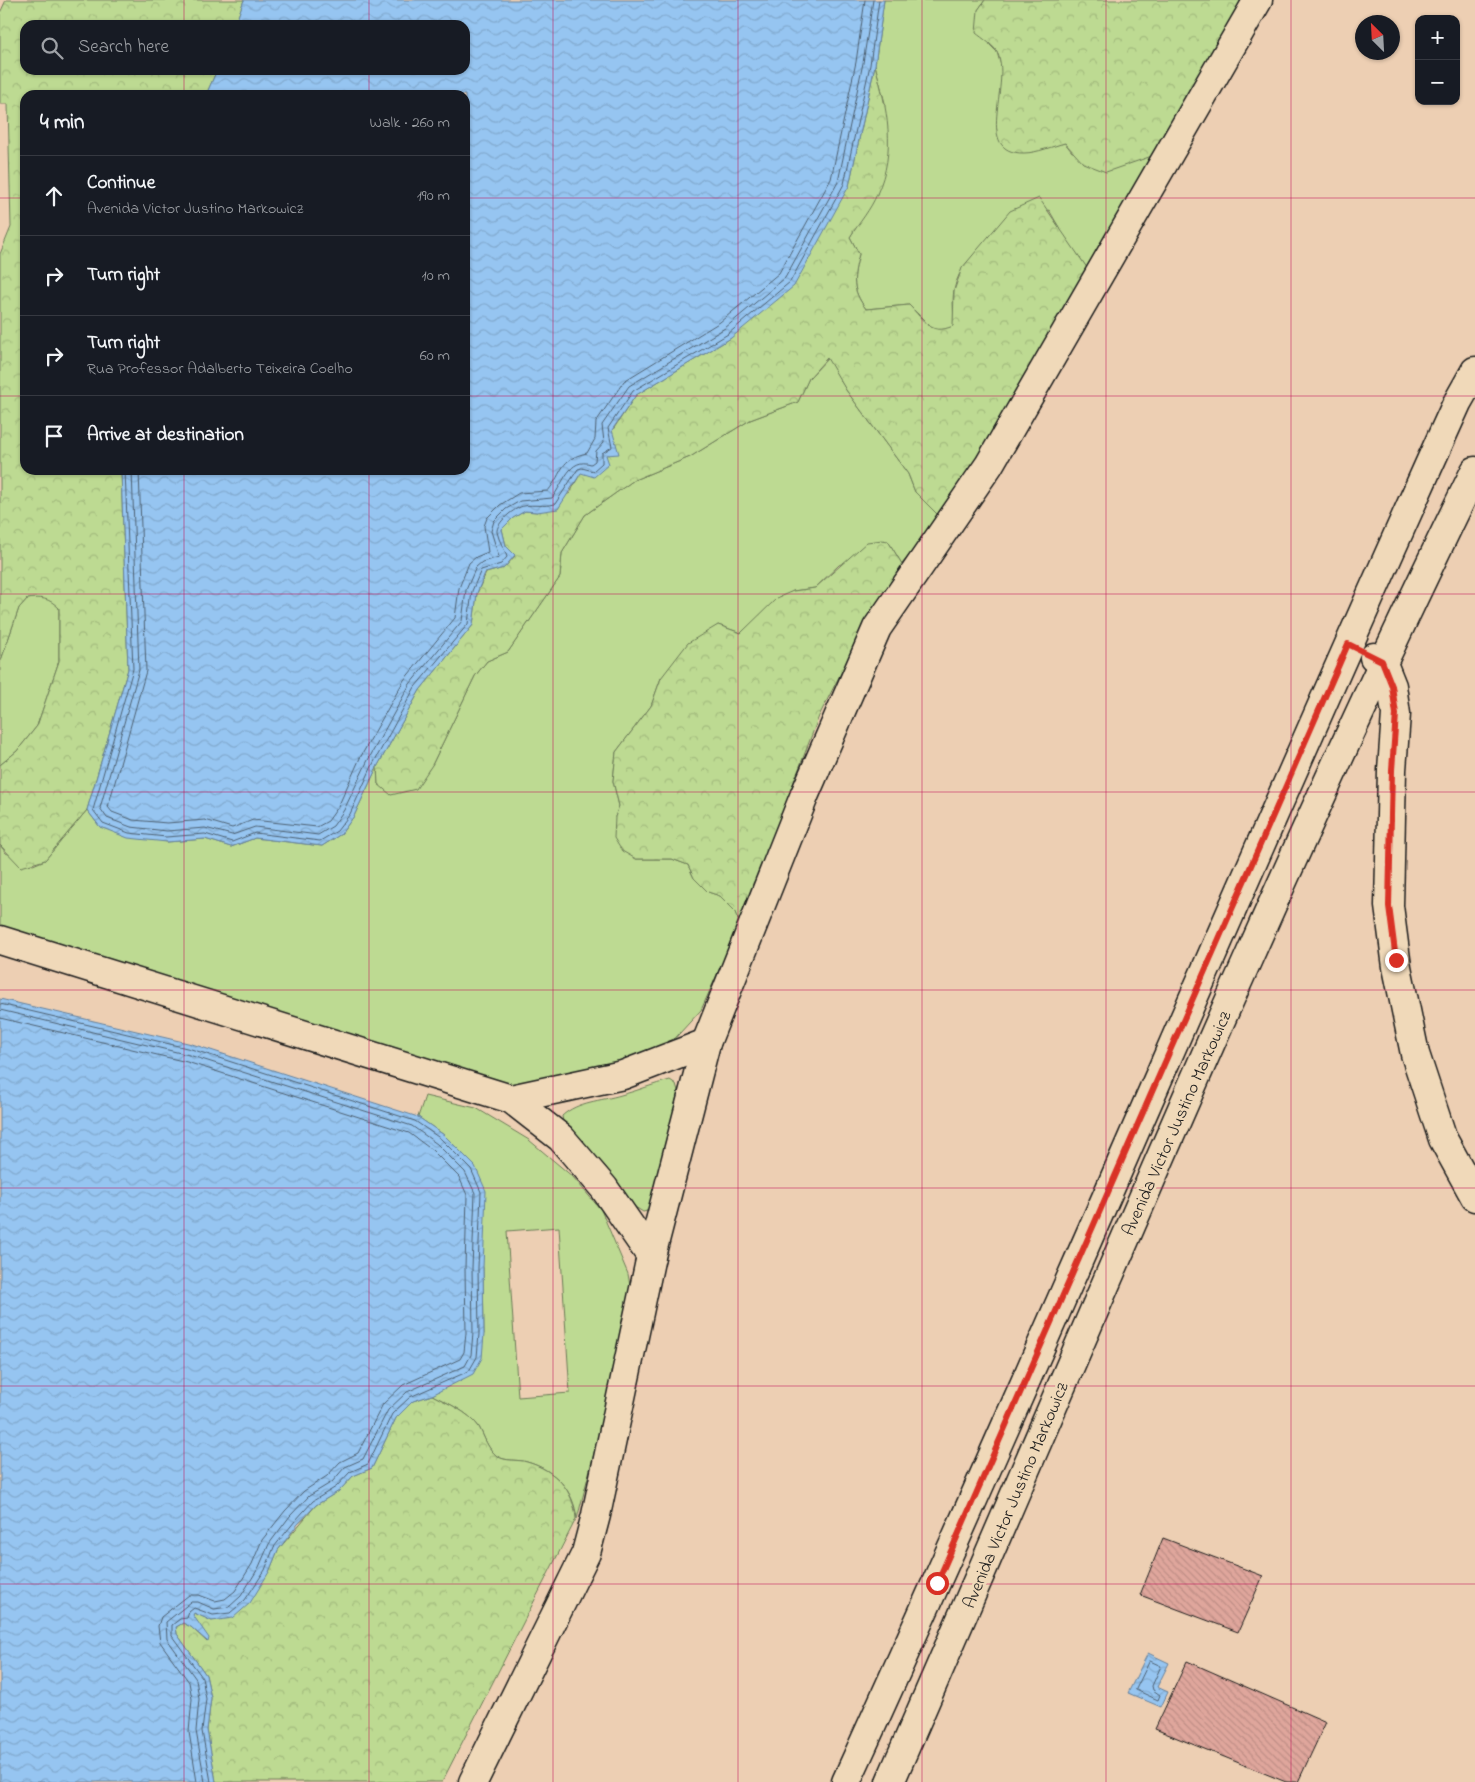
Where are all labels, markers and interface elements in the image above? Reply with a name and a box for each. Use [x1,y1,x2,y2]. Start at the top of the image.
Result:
north arrow [1355,15,1400,60]
map controls [1415,15,1460,105]
button: + [1415,15,1460,60]
search box [20,20,470,75]
icon: search [38,34,66,62]
text: Search here [78,34,169,61]
button: − [1415,60,1460,105]
text: 4 min [40,108,84,138]
text: Walk · 260 m [370,111,450,135]
text: Continue [87,170,155,197]
icon: ahead [40,182,68,210]
text: 190 m [417,184,450,208]
text: Avenida Victor Justino Markowicz [87,197,303,221]
icon: right [40,262,68,290]
text: Turn right [87,262,160,289]
text: 10 m [422,264,450,288]
text: Turn right [87,330,160,357]
icon: right [40,342,68,370]
text: 60 m [420,344,450,368]
text: Rua Professor Adalberto Teixeira Coelho [87,357,353,381]
icon: arrive [40,422,68,450]
text: Arrive at destination [87,422,244,449]
route end [1385,949,1408,972]
street label: Avenida Victor Justino Markowicz [1116,1007,1239,1240]
street label: Avenida Victor Justino Markowicz [957,1378,1077,1613]
route start [926,1572,949,1595]

